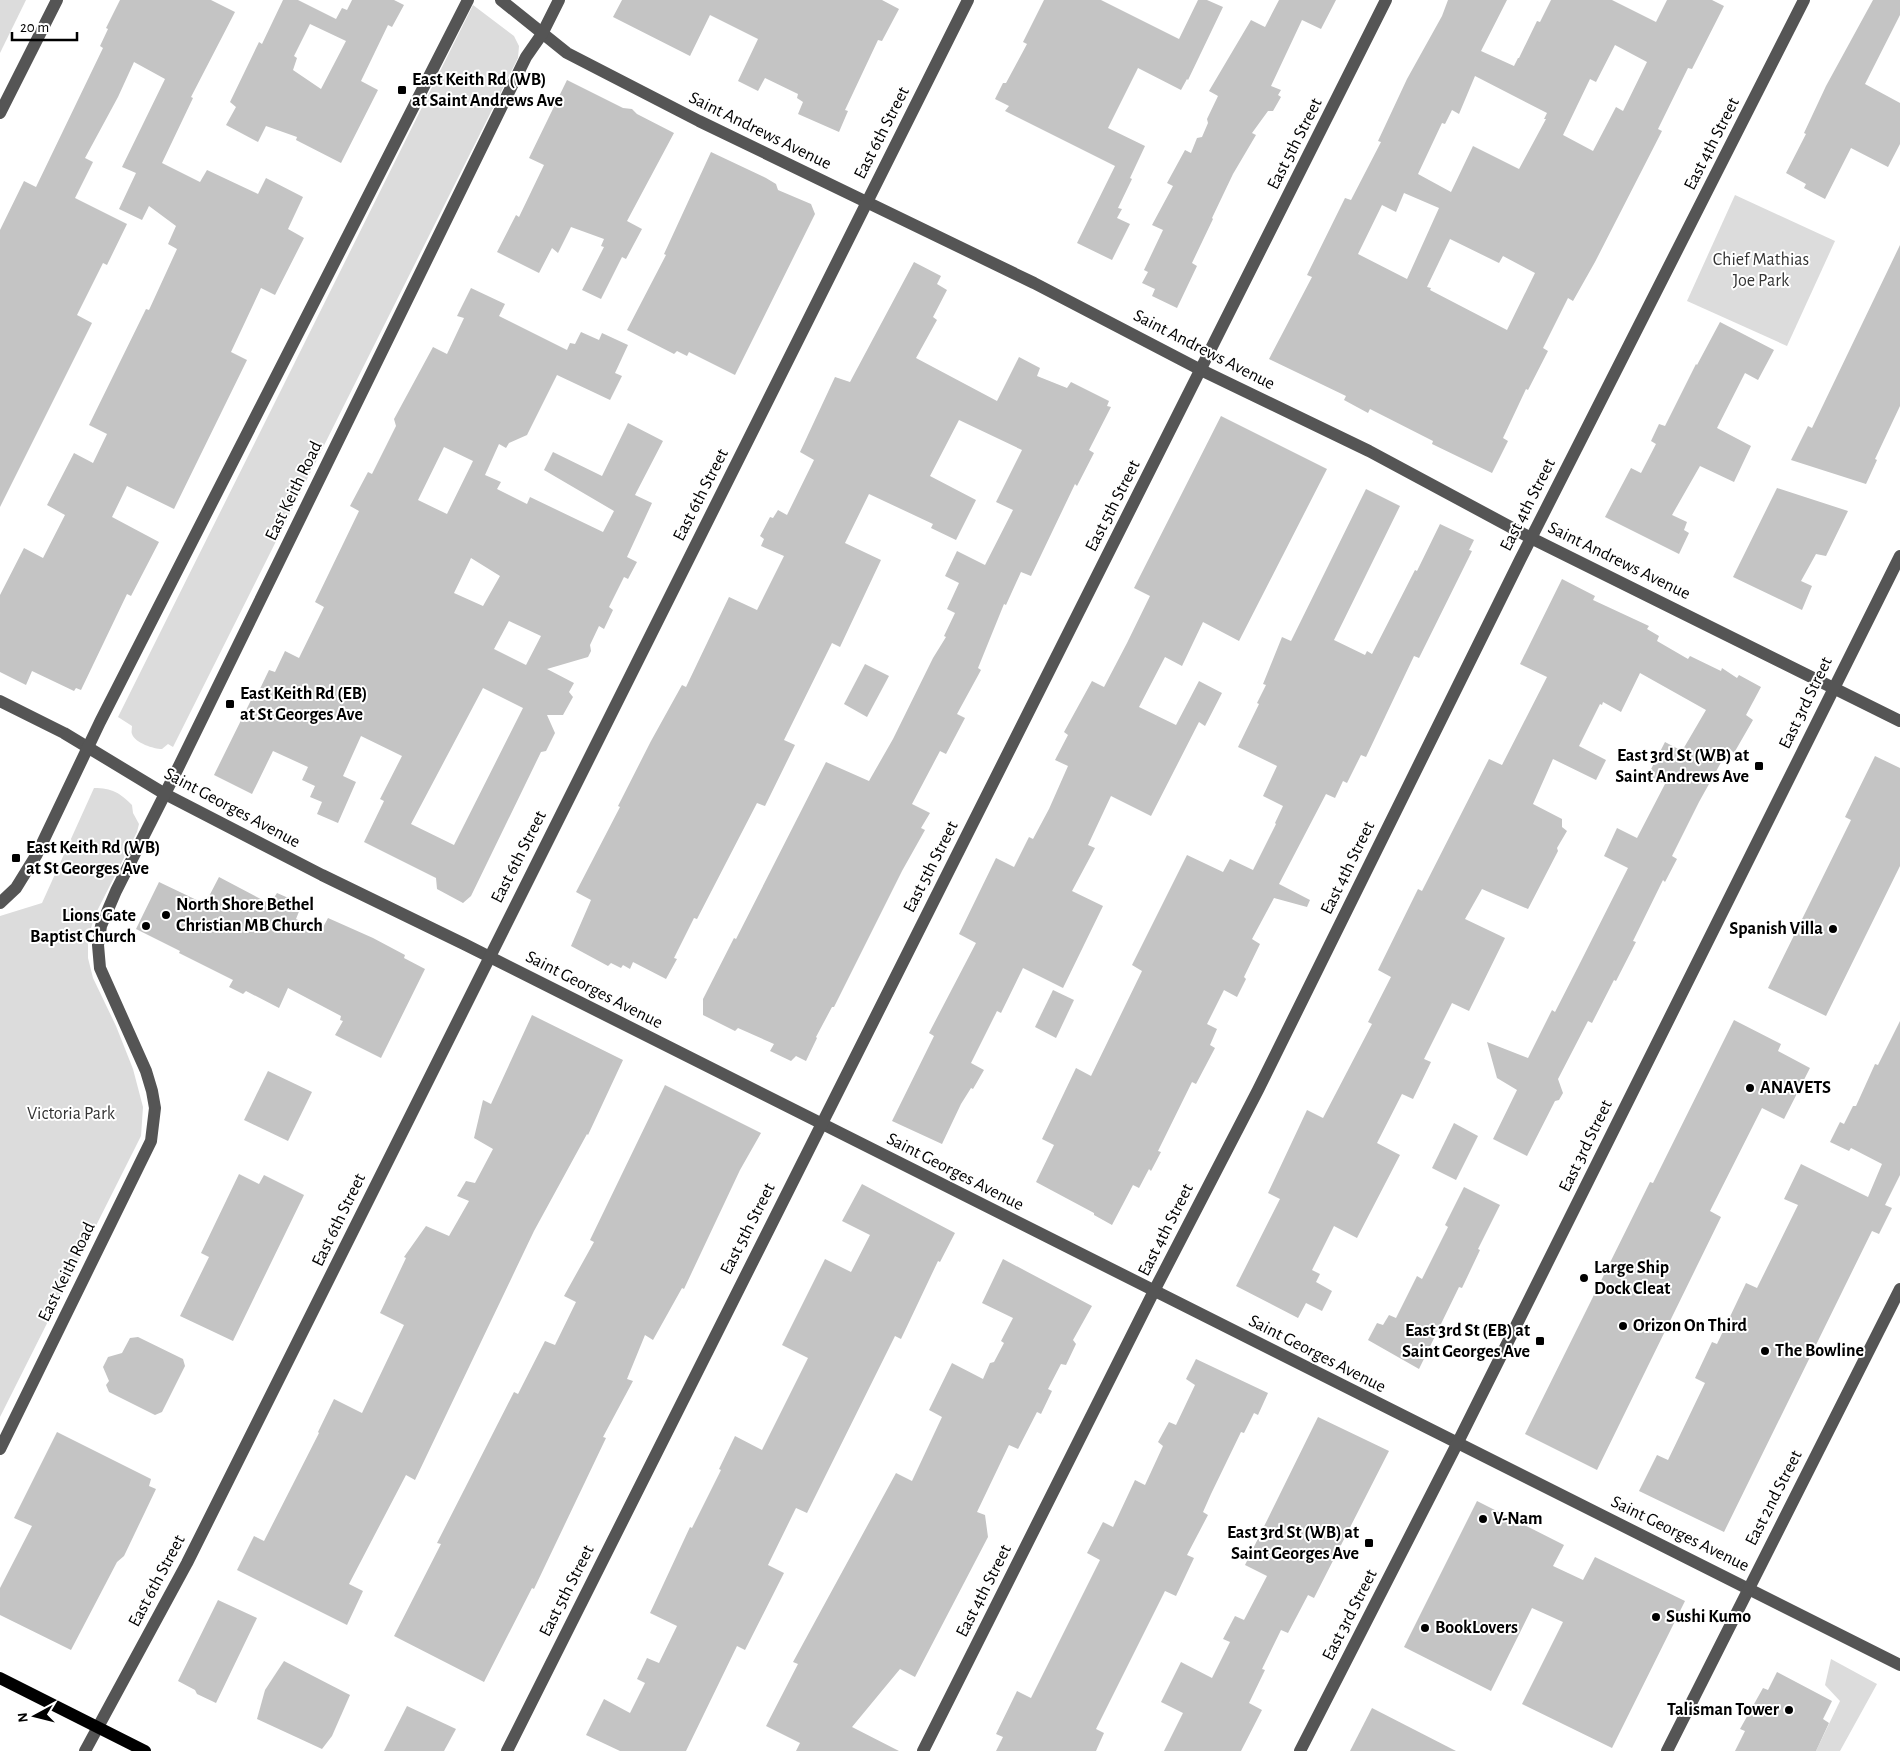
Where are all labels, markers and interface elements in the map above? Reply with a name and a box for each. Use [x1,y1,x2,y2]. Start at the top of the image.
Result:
scale bar [12,10,78,42]
text: 20 m [20,20,49,35]
place label: East Keith Rd (WB) at Saint Andrews Ave [412,71,563,110]
marker: East Keith Rd (WB) at Saint Andrews Ave [396,84,408,96]
street label: East 6th Street [851,84,913,182]
street label: Saint Andrews Avenue [686,89,834,173]
street label: East 5th Street [1264,95,1326,193]
street label: East 4th Street [1681,95,1743,193]
park label: Chief Mathias Joe Park [1713,251,1809,290]
street label: Saint Andrews Avenue [1130,307,1278,393]
street label: East Keith Road [262,439,326,543]
street label: East 6th Street [670,446,732,544]
street label: East 4th Street [1497,456,1559,554]
street label: East 5th Street [1082,457,1144,555]
street label: Saint Andrews Avenue [1545,519,1693,603]
street label: East 3rd Street [1776,654,1836,752]
place label: East Keith Rd (EB) at St Georges Ave [240,685,367,724]
marker: East Keith Rd (EB) at St Georges Ave [224,698,236,710]
place label: East 3rd St (WB) at Saint Andrews Ave [1615,747,1749,786]
marker: East 3rd St (WB) at Saint Andrews Ave [1753,760,1765,772]
street label: Saint Georges Avenue [161,765,303,851]
street label: East 6th Street [488,808,550,906]
street label: East 5th Street [900,818,962,916]
street label: East 4th Street [1318,818,1378,917]
place label: East Keith Rd (WB) at St Georges Ave [26,839,160,878]
marker: East Keith Rd (WB) at St Georges Ave [10,852,22,864]
place label: North Shore Bethel Christian MB Church [176,896,323,935]
place label: Lions Gate Baptist Church [30,907,136,946]
marker: North Shore Bethel Christian MB Church [160,909,172,921]
marker: Lions Gate Baptist Church [140,920,152,932]
place label: Spanish Villa [1729,920,1823,938]
marker: Spanish Villa [1827,923,1839,935]
street label: Saint Georges Avenue [523,948,665,1032]
place label: ANAVETS [1760,1079,1831,1097]
marker: ANAVETS [1744,1082,1756,1094]
street label: East 3rd Street [1556,1097,1616,1195]
park label: Victoria Park [27,1105,116,1123]
street label: Saint Georges Avenue [884,1130,1026,1214]
street label: East 6th Street [309,1170,369,1269]
street label: East 5th Street [717,1180,779,1278]
street label: East 4th Street [1135,1181,1197,1279]
street label: East Keith Road [35,1220,99,1324]
place label: Large Ship Dock Cleat [1594,1259,1670,1298]
marker: Large Ship Dock Cleat [1578,1272,1590,1284]
street label: Saint Georges Avenue [1246,1312,1388,1396]
place label: Orizon On Third [1633,1317,1747,1335]
marker: Orizon On Third [1617,1320,1629,1332]
place label: East 3rd St (EB) at Saint Georges Ave [1402,1322,1530,1361]
marker: East 3rd St (EB) at Saint Georges Ave [1534,1335,1546,1347]
place label: The Bowline [1775,1342,1864,1360]
marker: The Bowline [1759,1345,1771,1357]
street label: East 2nd Street [1742,1447,1806,1548]
street label: Saint Georges Avenue [1608,1493,1752,1575]
place label: V-Nam [1493,1510,1543,1528]
marker: V-Nam [1477,1513,1489,1525]
place label: East 3rd St (WB) at Saint Georges Ave [1227,1524,1359,1563]
street label: East 6th Street [125,1532,189,1630]
marker: East 3rd St (WB) at Saint Georges Ave [1363,1537,1375,1549]
street label: East 5th Street [536,1542,598,1640]
street label: East 4th Street [953,1542,1015,1640]
street label: East 3rd Street [1319,1566,1381,1664]
place label: Sushi Kumo [1666,1608,1751,1626]
marker: Sushi Kumo [1650,1611,1662,1623]
place label: BookLovers [1435,1619,1518,1637]
marker: BookLovers [1419,1622,1431,1634]
north arrow [10,1691,60,1741]
place label: Talisman Tower [1667,1701,1780,1719]
marker: Talisman Tower [1783,1704,1795,1716]
text: N [16,1712,31,1723]

